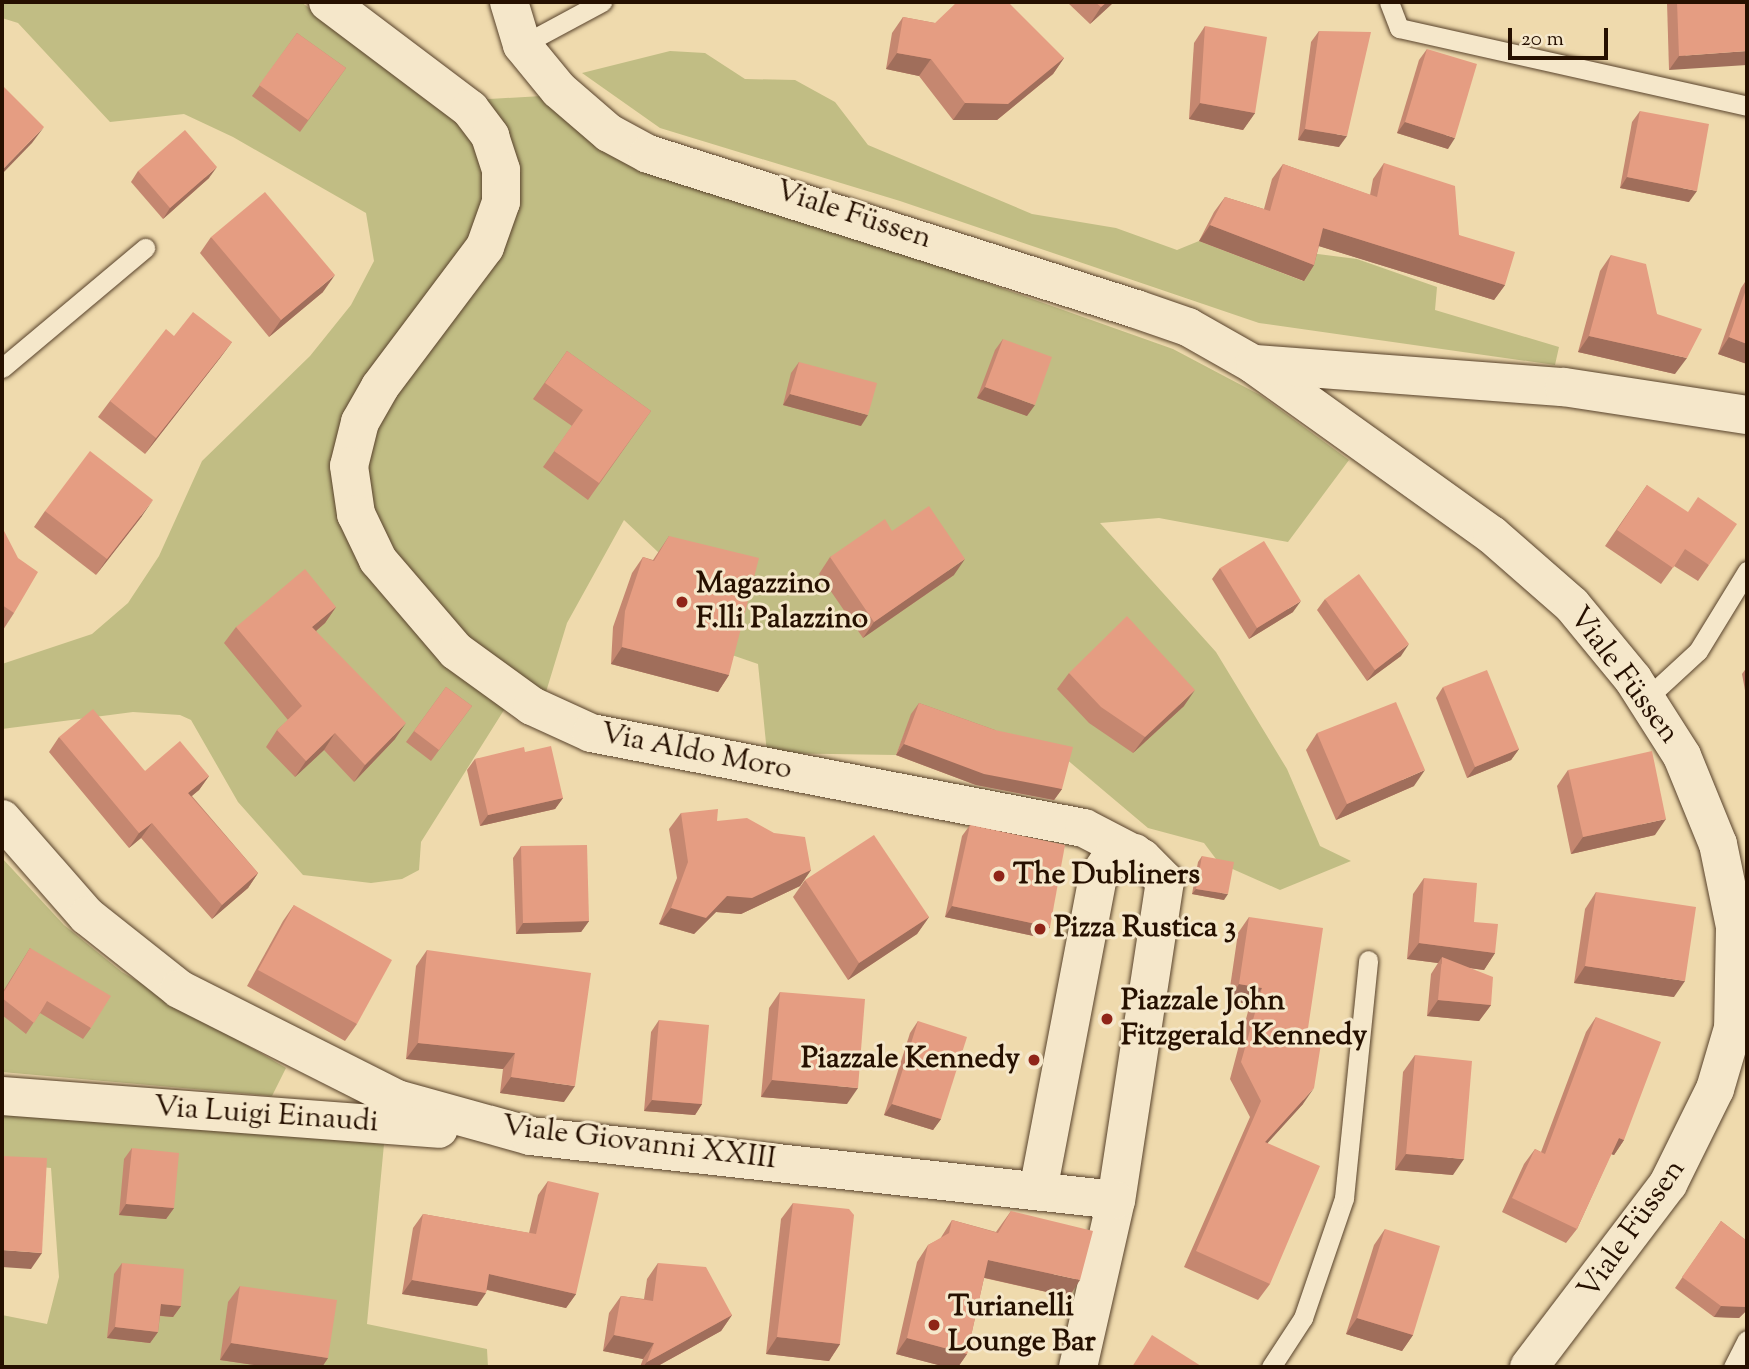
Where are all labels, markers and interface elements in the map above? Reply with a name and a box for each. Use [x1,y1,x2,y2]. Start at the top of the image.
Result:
scale bar [1511,14,1611,58]
text: 20 m [1521,25,1564,55]
street label: Viale Füssen [770,174,936,258]
place label: Magazzino F.lli Palazzino [696,567,868,638]
marker: Magazzino F.lli Palazzino [674,594,690,610]
street label: Viale Füssen [1560,600,1686,752]
street label: Via Aldo Moro [597,717,795,789]
place label: The Dubliners [1013,858,1200,894]
marker: The Dubliners [991,868,1007,884]
place label: Pizza Rustica 3 [1054,911,1236,947]
marker: Pizza Rustica 3 [1032,921,1048,937]
place label: Piazzale John Fitzgerald Kennedy [1121,984,1367,1054]
marker: Piazzale John Fitzgerald Kennedy [1099,1011,1115,1027]
place label: Piazzale Kennedy [801,1042,1020,1078]
marker: Piazzale Kennedy [1026,1052,1042,1068]
street label: Via Luigi Einaudi [153,1090,379,1142]
street label: Viale Giovanni XXIII [500,1109,778,1179]
street label: Viale Füssen [1572,1153,1694,1307]
place label: Turianelli Lounge Bar [948,1290,1096,1360]
marker: Turianelli Lounge Bar [926,1317,942,1333]

